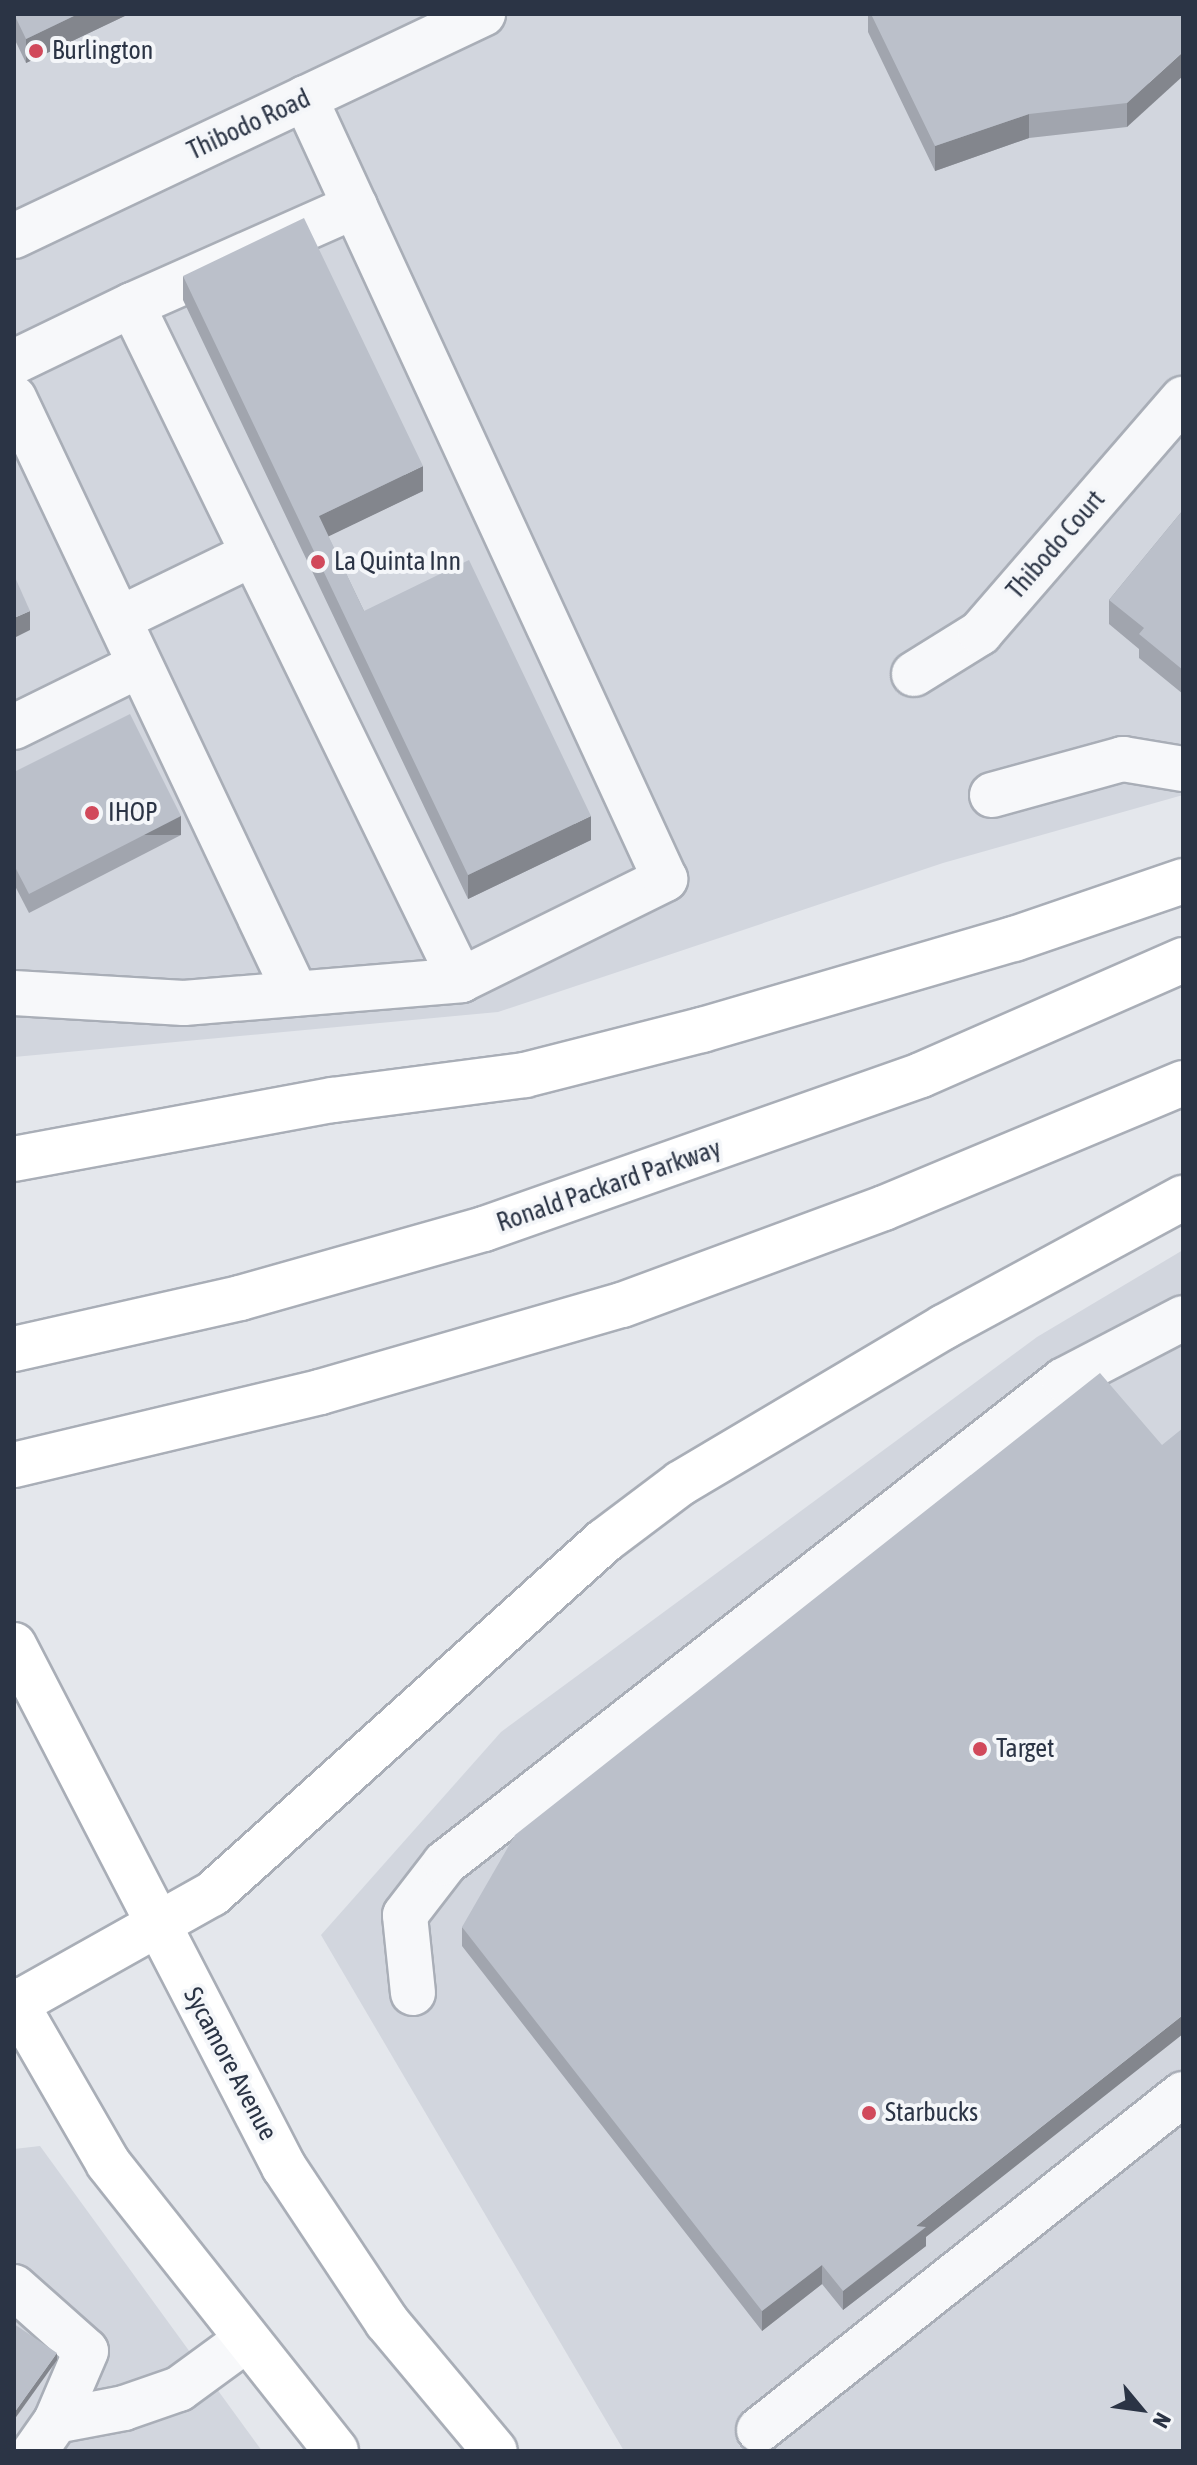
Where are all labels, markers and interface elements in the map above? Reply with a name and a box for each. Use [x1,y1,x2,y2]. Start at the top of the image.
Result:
place label: Burlington [52,35,153,67]
marker: Burlington [27,42,45,60]
street label: Thibodo Road [183,83,315,167]
street label: Thibodo Court [1000,484,1112,606]
place label: La Quinta Inn [334,546,461,578]
marker: La Quinta Inn [309,553,327,571]
place label: IHOP [108,797,158,829]
marker: IHOP [83,804,101,822]
street label: Ronald Packard Parkway [493,1133,725,1239]
place label: Target [996,1733,1055,1765]
marker: Target [971,1740,989,1758]
street label: Sycamore Avenue [177,1982,283,2146]
place label: Starbucks [885,2097,978,2129]
marker: Starbucks [860,2104,878,2122]
north arrow [1101,2369,1181,2449]
text: N [1147,2409,1177,2433]

